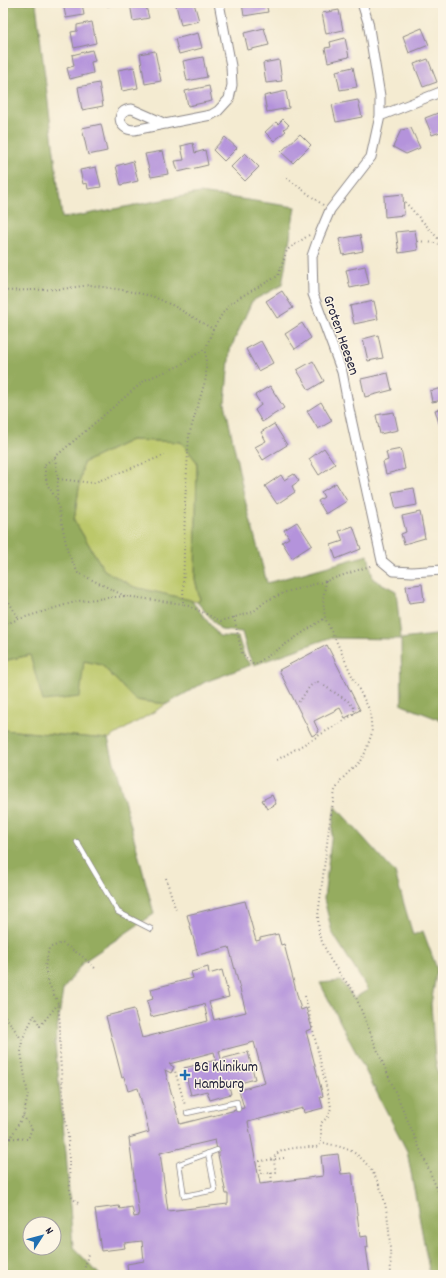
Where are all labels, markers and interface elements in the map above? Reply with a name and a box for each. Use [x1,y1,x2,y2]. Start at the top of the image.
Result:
street label: Groten Heesen [316,293,364,379]
place label: BG Klinikum Hamburg [194,1057,258,1096]
marker: BG Klinikum Hamburg [179,1069,191,1081]
north arrow [22,1216,62,1256]
text: N [40,1224,57,1239]

